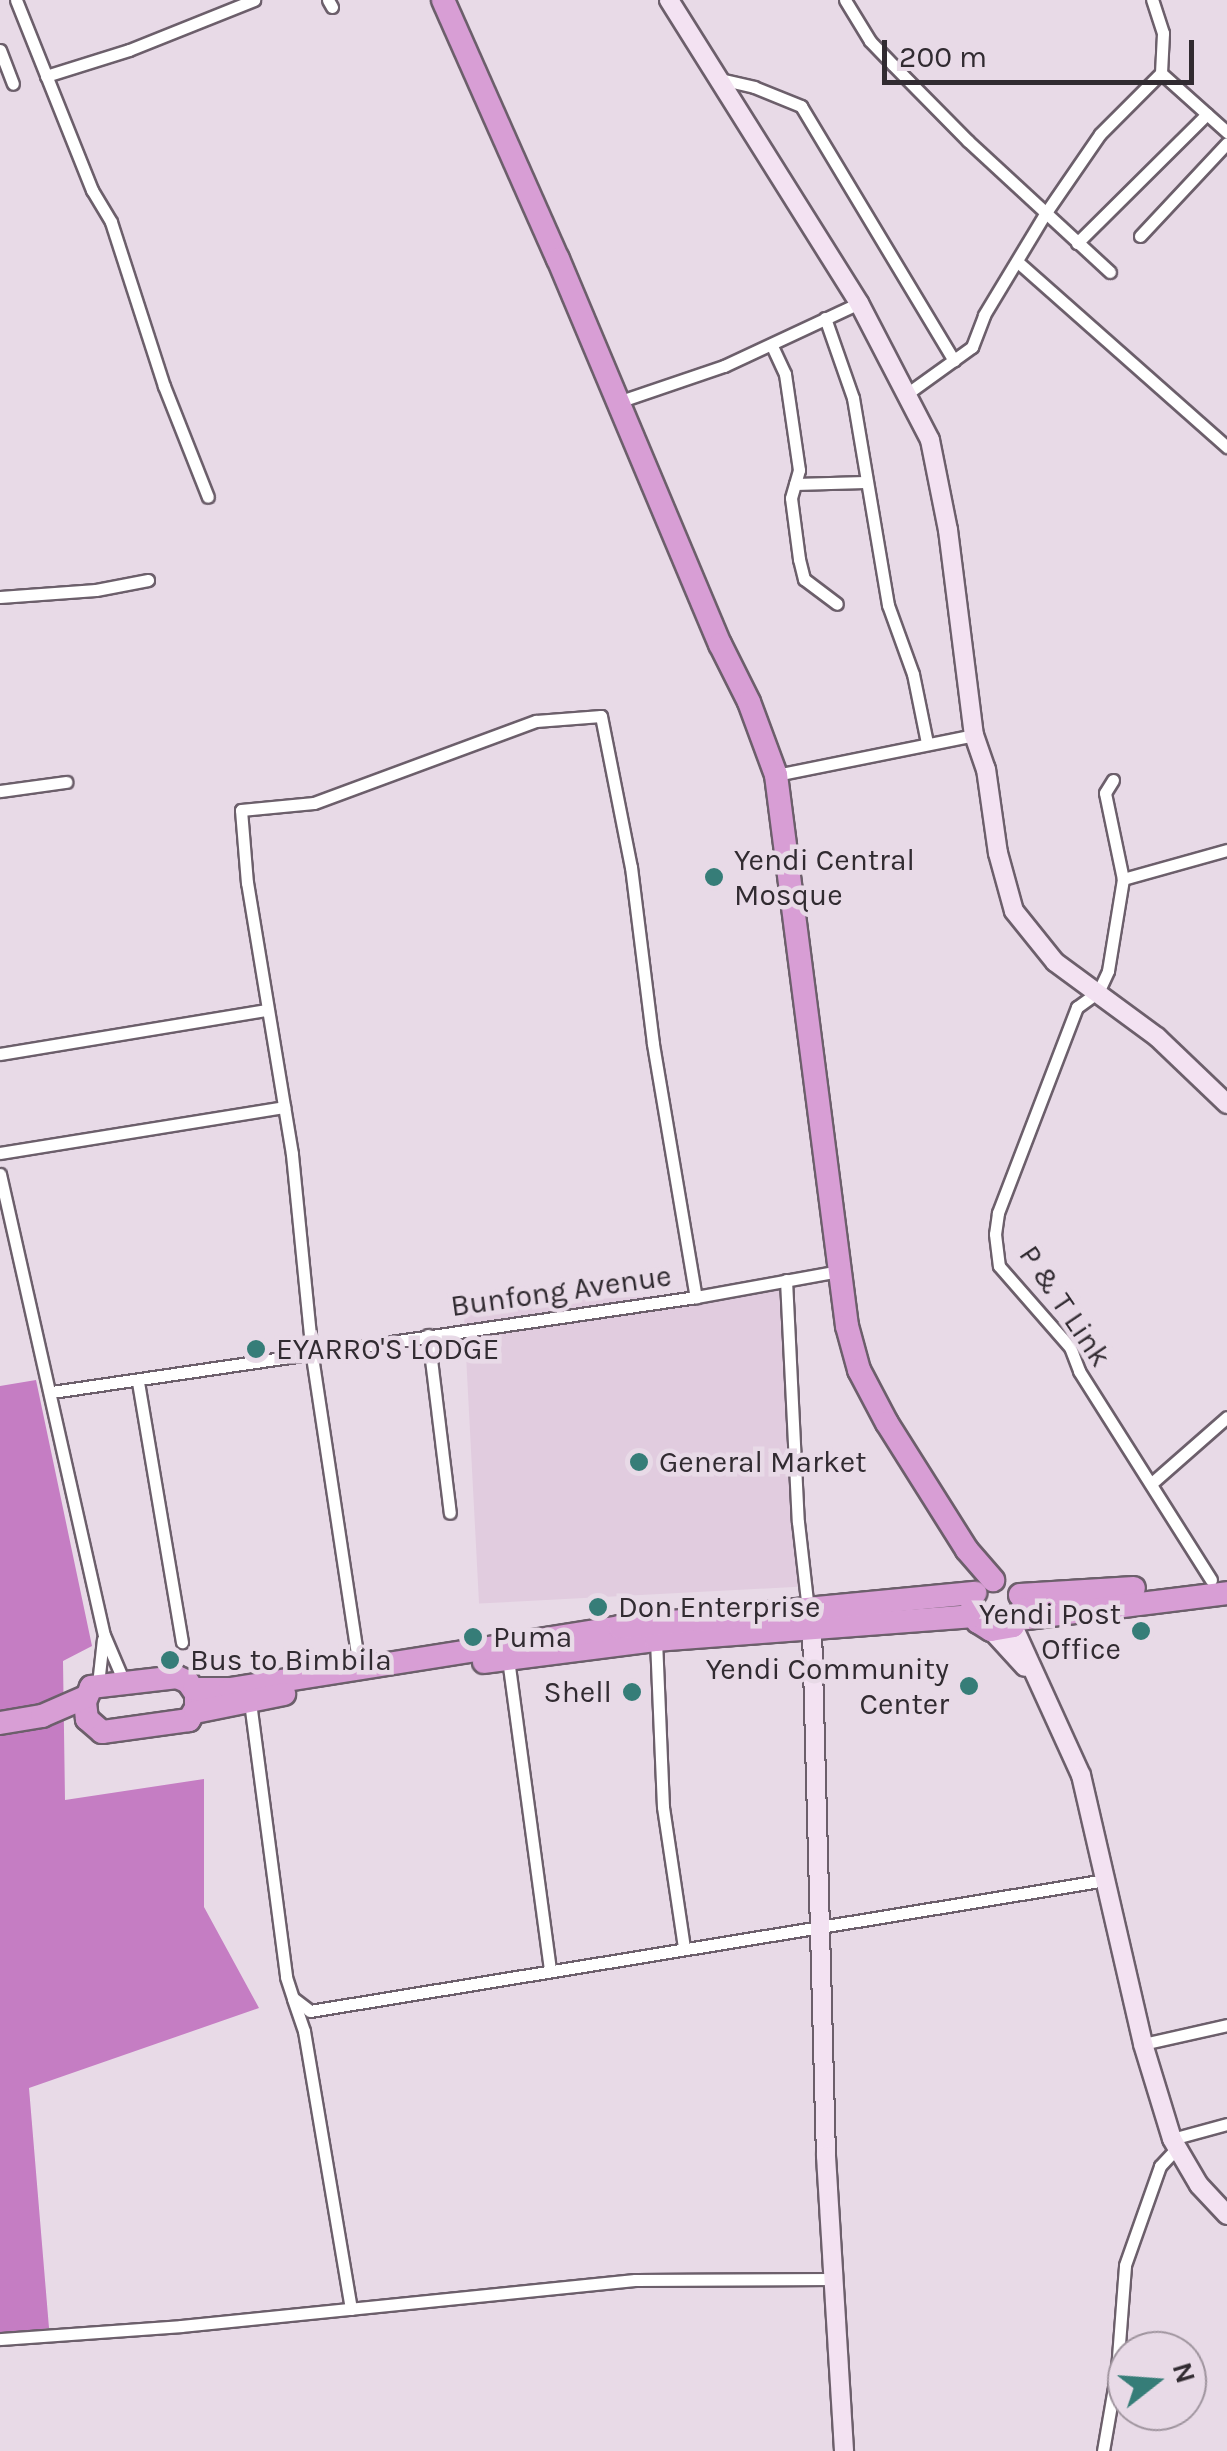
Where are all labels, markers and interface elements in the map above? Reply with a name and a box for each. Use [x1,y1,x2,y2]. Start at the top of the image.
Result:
scale bar [887,20,1200,82]
text: 200 m [899,39,987,75]
place label: Yendi Central Mosque [734,842,915,912]
marker: Yendi Central Mosque [703,866,725,888]
street label: P & T Link [1011,1239,1119,1373]
street label: Bunfong Avenue [448,1258,674,1324]
place label: EYARRO'S LODGE [276,1331,499,1367]
marker: EYARRO'S LODGE [245,1338,267,1360]
place label: General Market [659,1444,866,1480]
marker: General Market [628,1451,650,1473]
place label: Don Enterprise [618,1589,820,1625]
marker: Don Enterprise [587,1596,609,1618]
place label: Yendi Post Office [979,1596,1121,1666]
place label: Puma [493,1619,572,1655]
marker: Yendi Post Office [1130,1620,1152,1642]
marker: Puma [462,1626,484,1648]
place label: Bus to Bimbila [190,1642,392,1678]
marker: Bus to Bimbila [159,1649,181,1671]
place label: Yendi Community Center [706,1651,949,1722]
place label: Shell [544,1674,612,1710]
marker: Yendi Community Center [958,1675,980,1697]
marker: Shell [621,1681,643,1703]
north arrow [1107,2331,1207,2431]
text: N [1166,2358,1203,2387]

